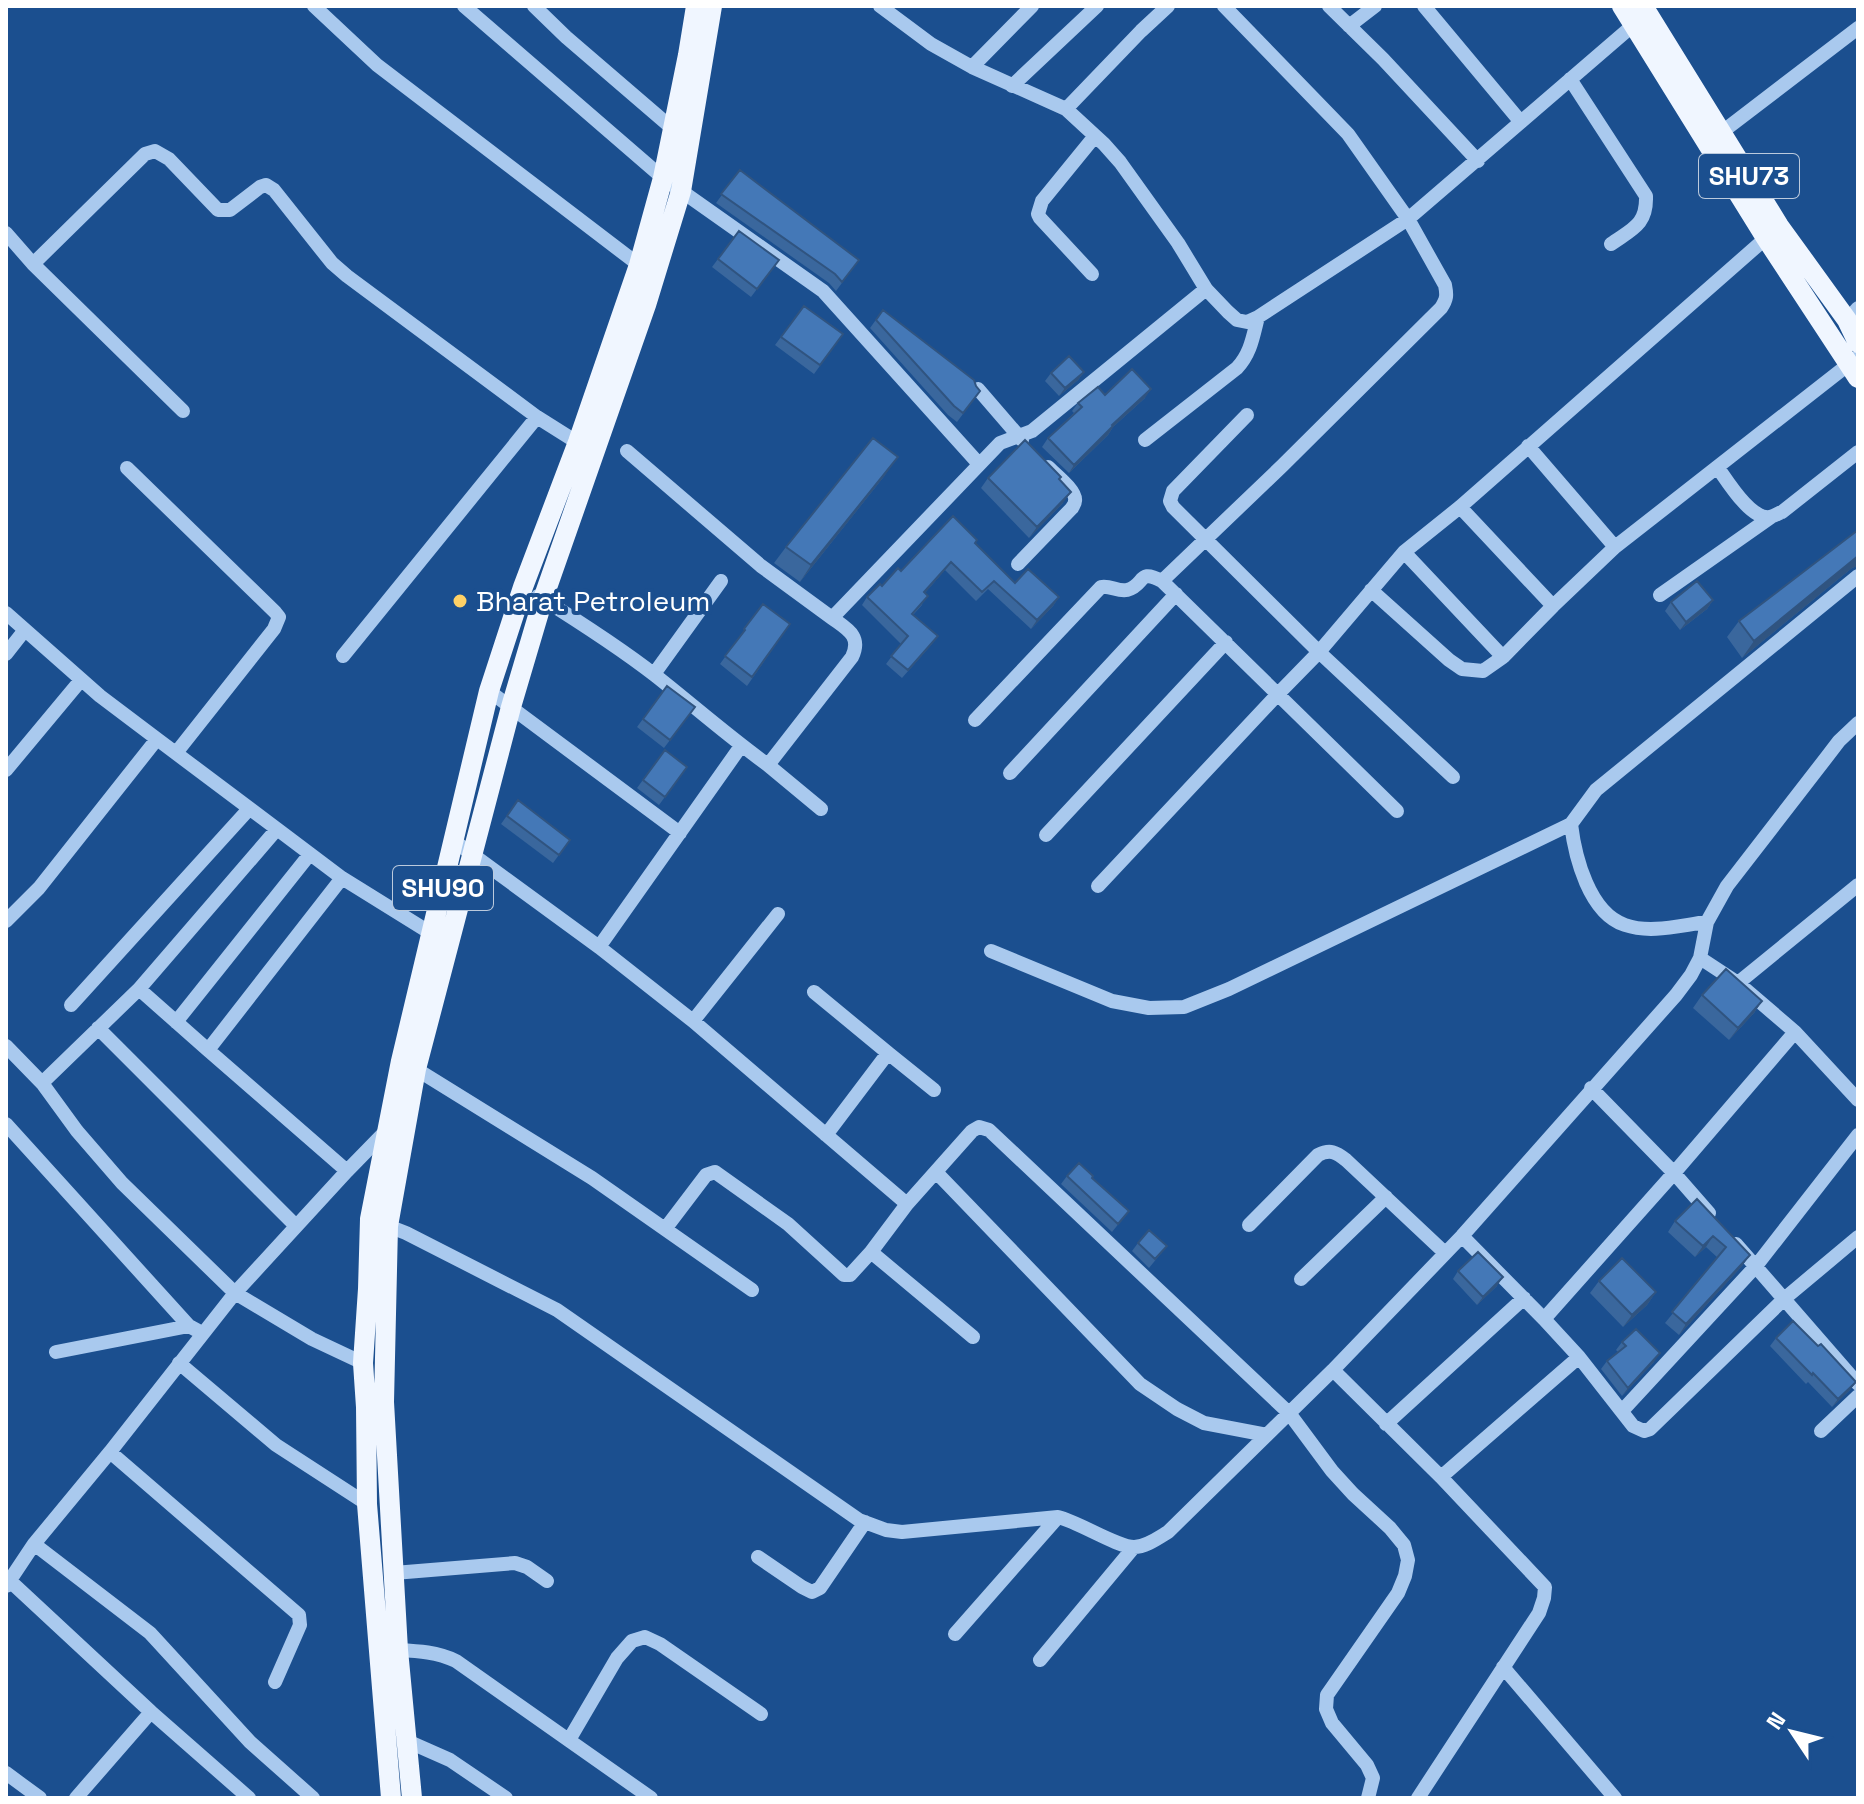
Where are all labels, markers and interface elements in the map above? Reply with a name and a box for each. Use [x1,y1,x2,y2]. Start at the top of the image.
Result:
road number: SHU73 [1699,154,1799,198]
place label: Bharat Petroleum [476,583,710,619]
marker: Bharat Petroleum [451,592,469,610]
road number: SHU90 [393,866,493,910]
north arrow [1752,1692,1832,1772]
text: N [1760,1706,1791,1735]

